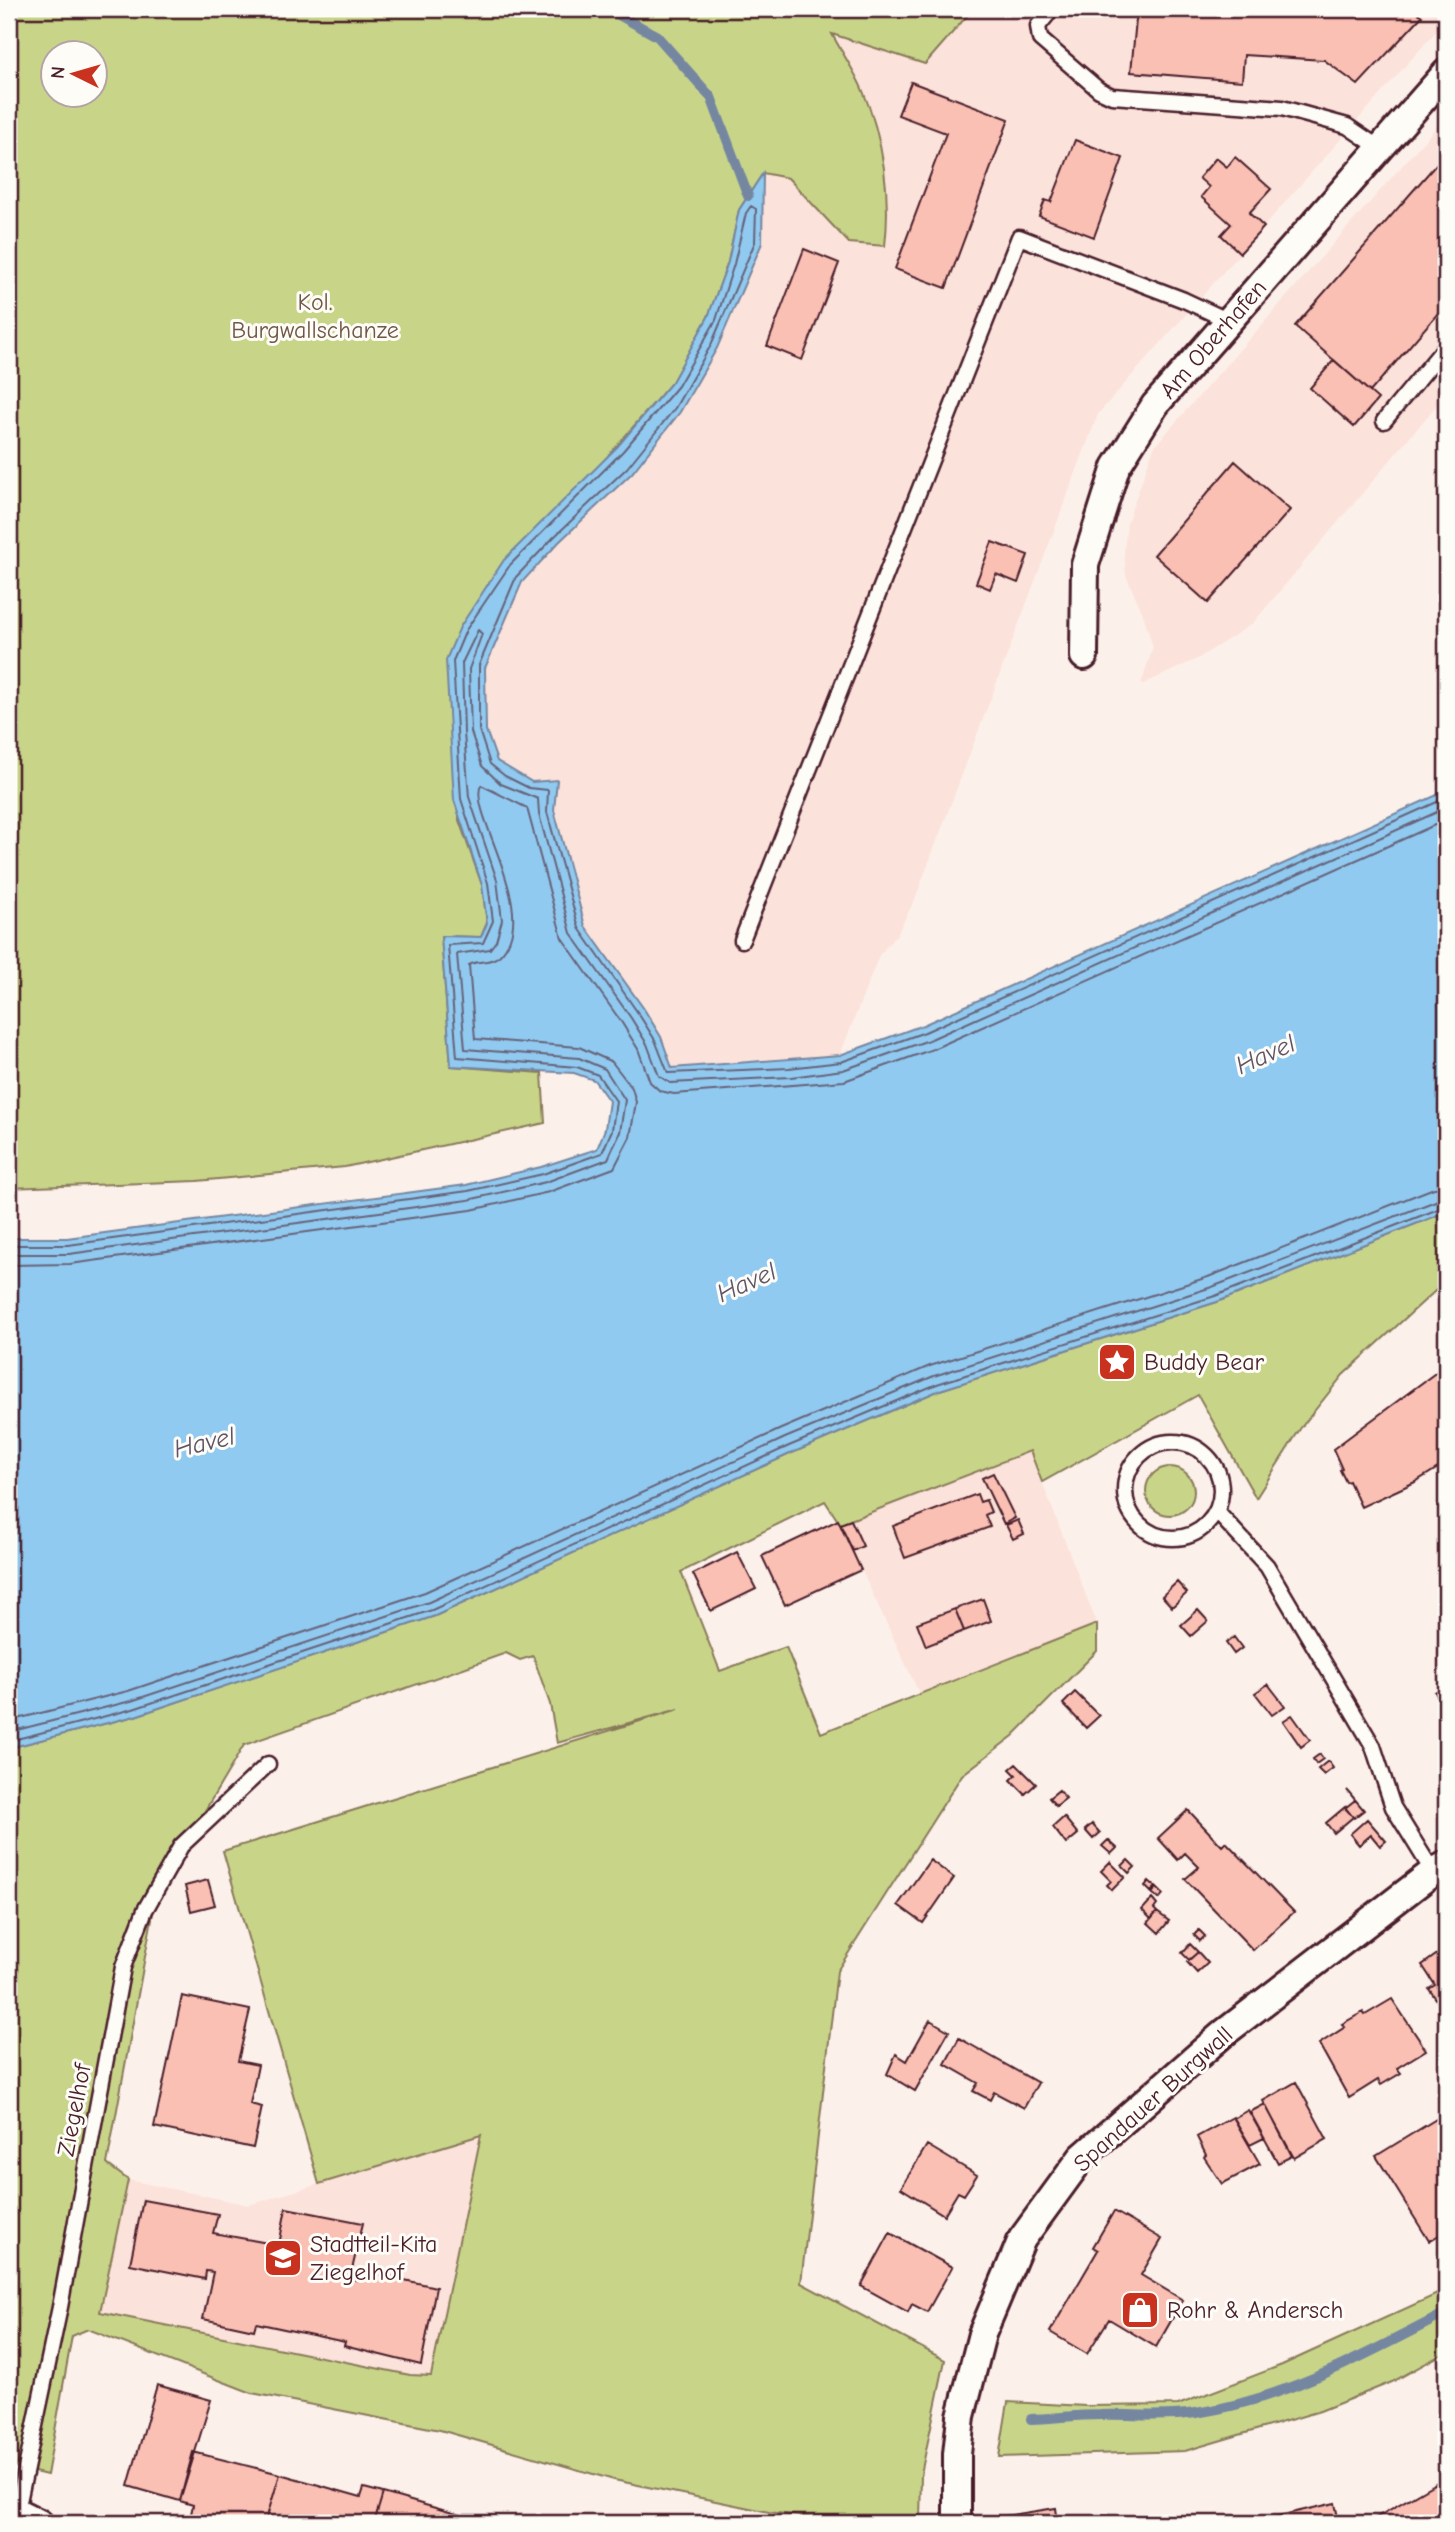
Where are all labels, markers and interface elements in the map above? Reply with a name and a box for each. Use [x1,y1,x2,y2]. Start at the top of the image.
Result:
north arrow [38,38,108,108]
text: N [47,65,70,80]
street label: Am Oberhafen [1154,274,1272,404]
park label: Kol. Burgwallschanze [231,288,399,344]
water label: Havel [1231,1029,1300,1081]
water label: Havel [712,1257,781,1309]
place icon: Buddy Bear [1096,1341,1138,1383]
place label: Buddy Bear [1144,1348,1265,1376]
water label: Havel [171,1421,238,1465]
street label: Spandauer Burgwall [1068,2020,1238,2178]
street label: Ziegelhof [51,2060,97,2159]
place label: Stadtteil-Kita Ziegelhof [310,2230,437,2286]
school or university icon: Stadtteil-Kita Ziegelhof [262,2237,304,2279]
shop icon: Rohr & Andersch [1119,2289,1161,2331]
place label: Rohr & Andersch [1167,2296,1343,2324]

